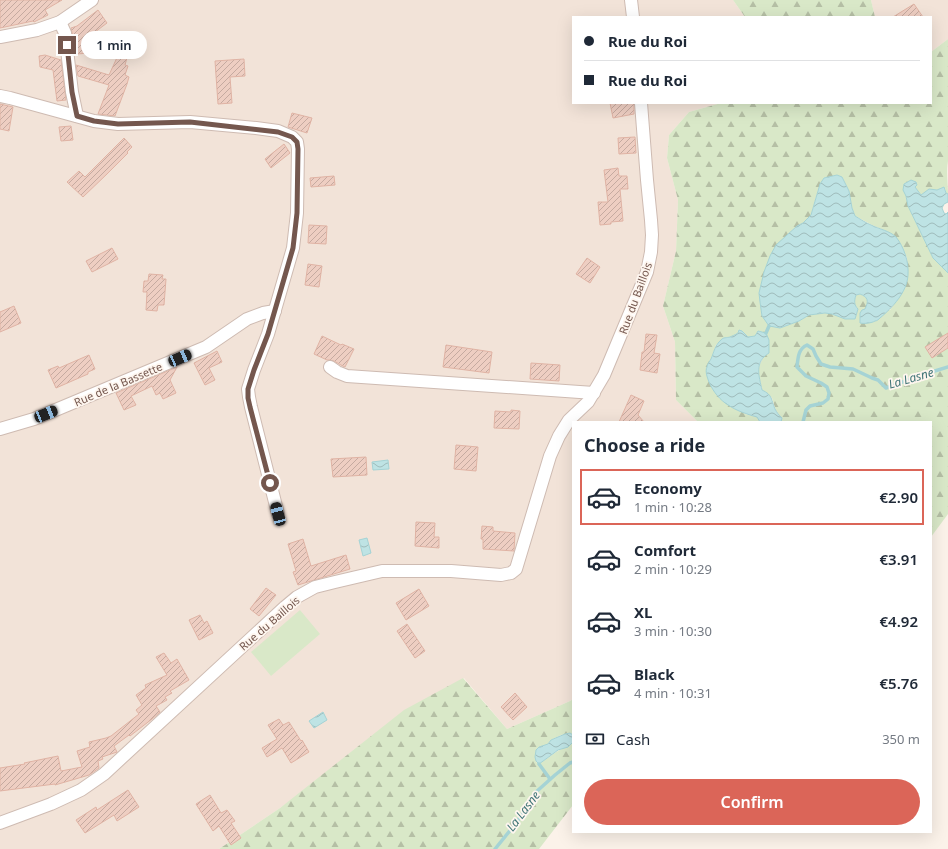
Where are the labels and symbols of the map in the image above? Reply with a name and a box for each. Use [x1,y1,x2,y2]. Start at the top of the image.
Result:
callout: 1 min [81,31,147,59]
route end [58,36,76,54]
street label: Rue du Baillois [615,260,655,336]
car [167,348,193,368]
street label: Rue de la Bassette [72,359,164,409]
water label: La Lasne [886,363,936,393]
car [33,404,59,424]
route start [261,474,279,492]
car [269,501,287,527]
street label: Rue du Baillois [236,592,302,654]
water label: La Lasne [502,787,544,835]

